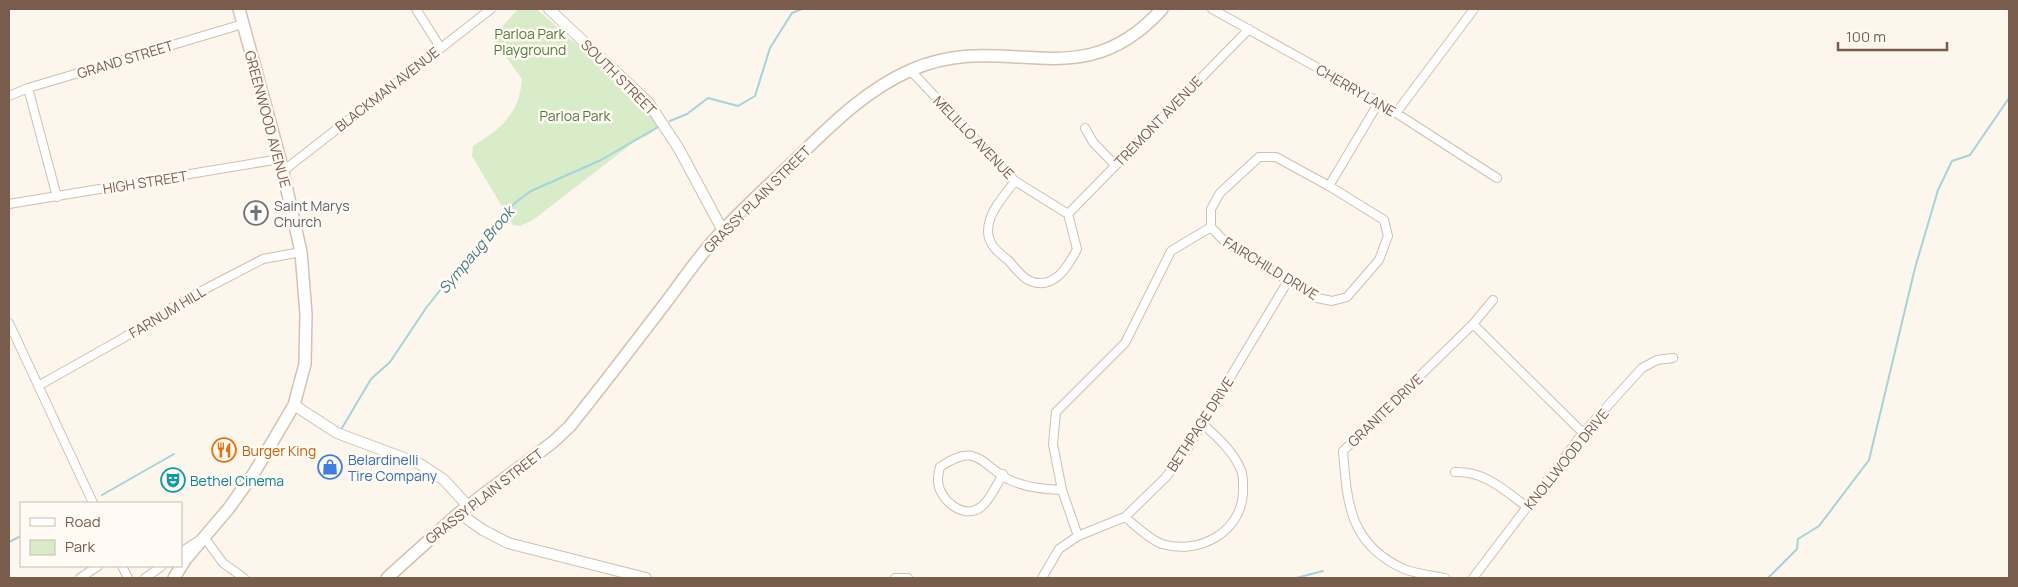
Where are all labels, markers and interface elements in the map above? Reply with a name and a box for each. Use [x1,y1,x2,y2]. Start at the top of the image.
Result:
scale bar [1838,20,1947,52]
park label: Parloa Park Playground [494,24,567,59]
text: 100 m [1846,26,1886,47]
street label: GRAND STREET [75,35,176,83]
street label: SOUTH STREET [577,35,661,119]
street label: BLACKMAN AVENUE [331,42,443,136]
street label: GREENWOOD AVENUE [241,48,295,190]
street label: CHERRY LANE [1313,60,1399,120]
street label: TREMONT AVENUE [1110,72,1206,170]
street label: MELILLO AVENUE [929,91,1019,183]
park label: Parloa Park [540,106,612,125]
street label: GRASSY PLAIN STREET [699,141,815,257]
street label: HIGH STREET [101,166,189,198]
place label: Saint Marys Church [274,196,350,231]
church icon: Saint Marys Church [243,200,269,226]
water label: Sympaug Brook [433,200,520,298]
street label: FAIRCHILD DRIVE [1220,232,1322,304]
street label: FARNUM HILL [125,282,209,342]
street label: GRANITE DRIVE [1343,369,1427,451]
street label: BETHPAGE DRIVE [1162,373,1238,475]
street label: KNOLLWOOD DRIVE [1519,405,1613,513]
restaurant icon: Burger King [211,437,237,463]
place label: Burger King [242,441,316,460]
street label: GRASSY PLAIN STREET [421,444,547,548]
place label: Belardinelli Tire Company [348,450,438,485]
shop icon: Belardinelli Tire Company [317,454,343,480]
theatre icon: Bethel Cinema [160,467,186,493]
place label: Bethel Cinema [190,471,284,490]
legend [20,502,182,567]
text: Road [65,511,101,532]
text: Park [65,536,95,557]

